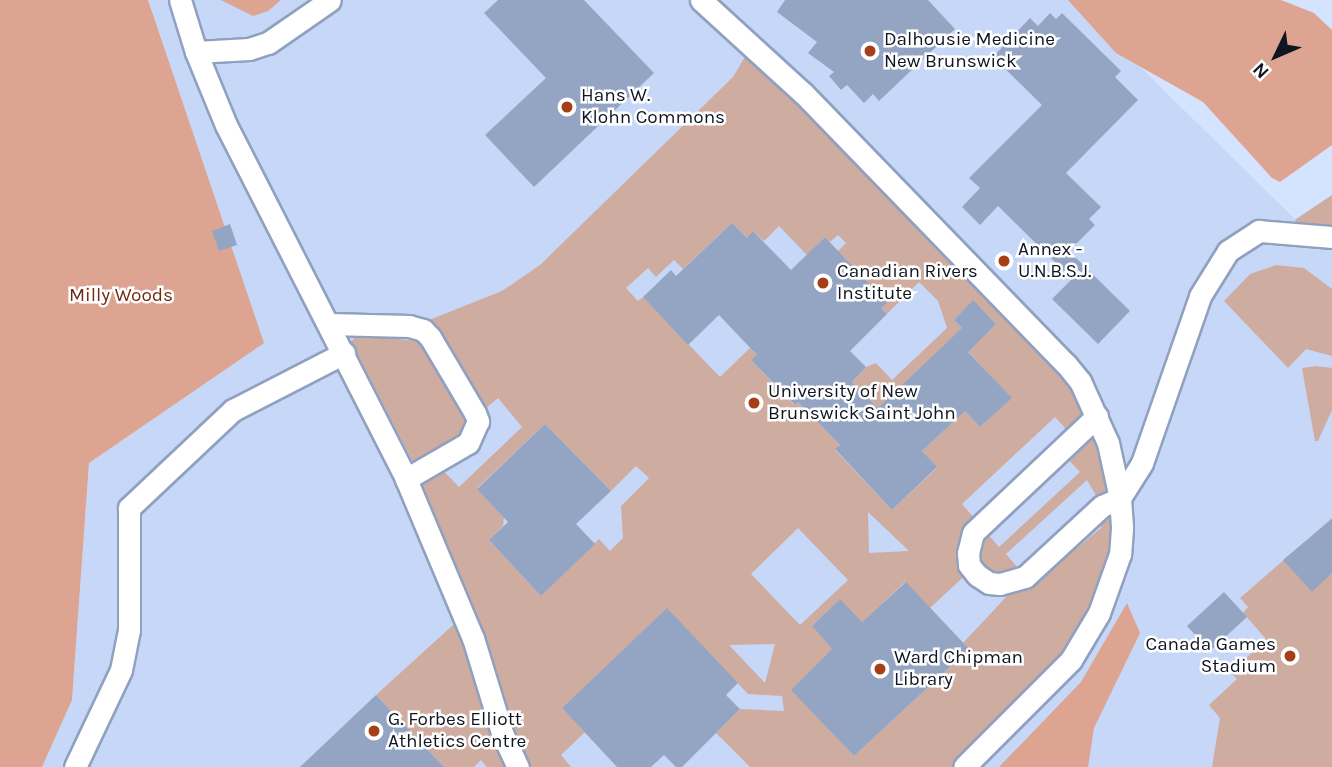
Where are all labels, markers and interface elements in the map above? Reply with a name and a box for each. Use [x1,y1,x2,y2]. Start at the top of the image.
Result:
north arrow [1241,21,1311,91]
place label: Dalhousie Medicine New Brunswick [884,29,1055,73]
marker: Dalhousie Medicine New Brunswick [862,43,878,59]
text: N [1248,58,1274,83]
place label: Hans W. Klohn Commons [581,85,725,129]
marker: Hans W. Klohn Commons [559,99,575,115]
place label: Annex - U.N.B.S.J. [1018,239,1091,283]
marker: Annex - U.N.B.S.J. [996,253,1012,269]
place label: Canadian Rivers Institute [837,261,978,305]
marker: Canadian Rivers Institute [815,275,831,291]
park label: Milly Woods [69,285,173,307]
place label: University of New Brunswick Saint John [768,381,956,425]
marker: University of New Brunswick Saint John [746,395,762,411]
place label: Canada Games Stadium [1146,634,1276,678]
place label: Ward Chipman Library [894,647,1023,691]
marker: Canada Games Stadium [1282,648,1298,664]
marker: Ward Chipman Library [872,661,888,677]
place label: G. Forbes Elliott Athletics Centre [388,709,526,753]
marker: G. Forbes Elliott Athletics Centre [366,723,382,739]

